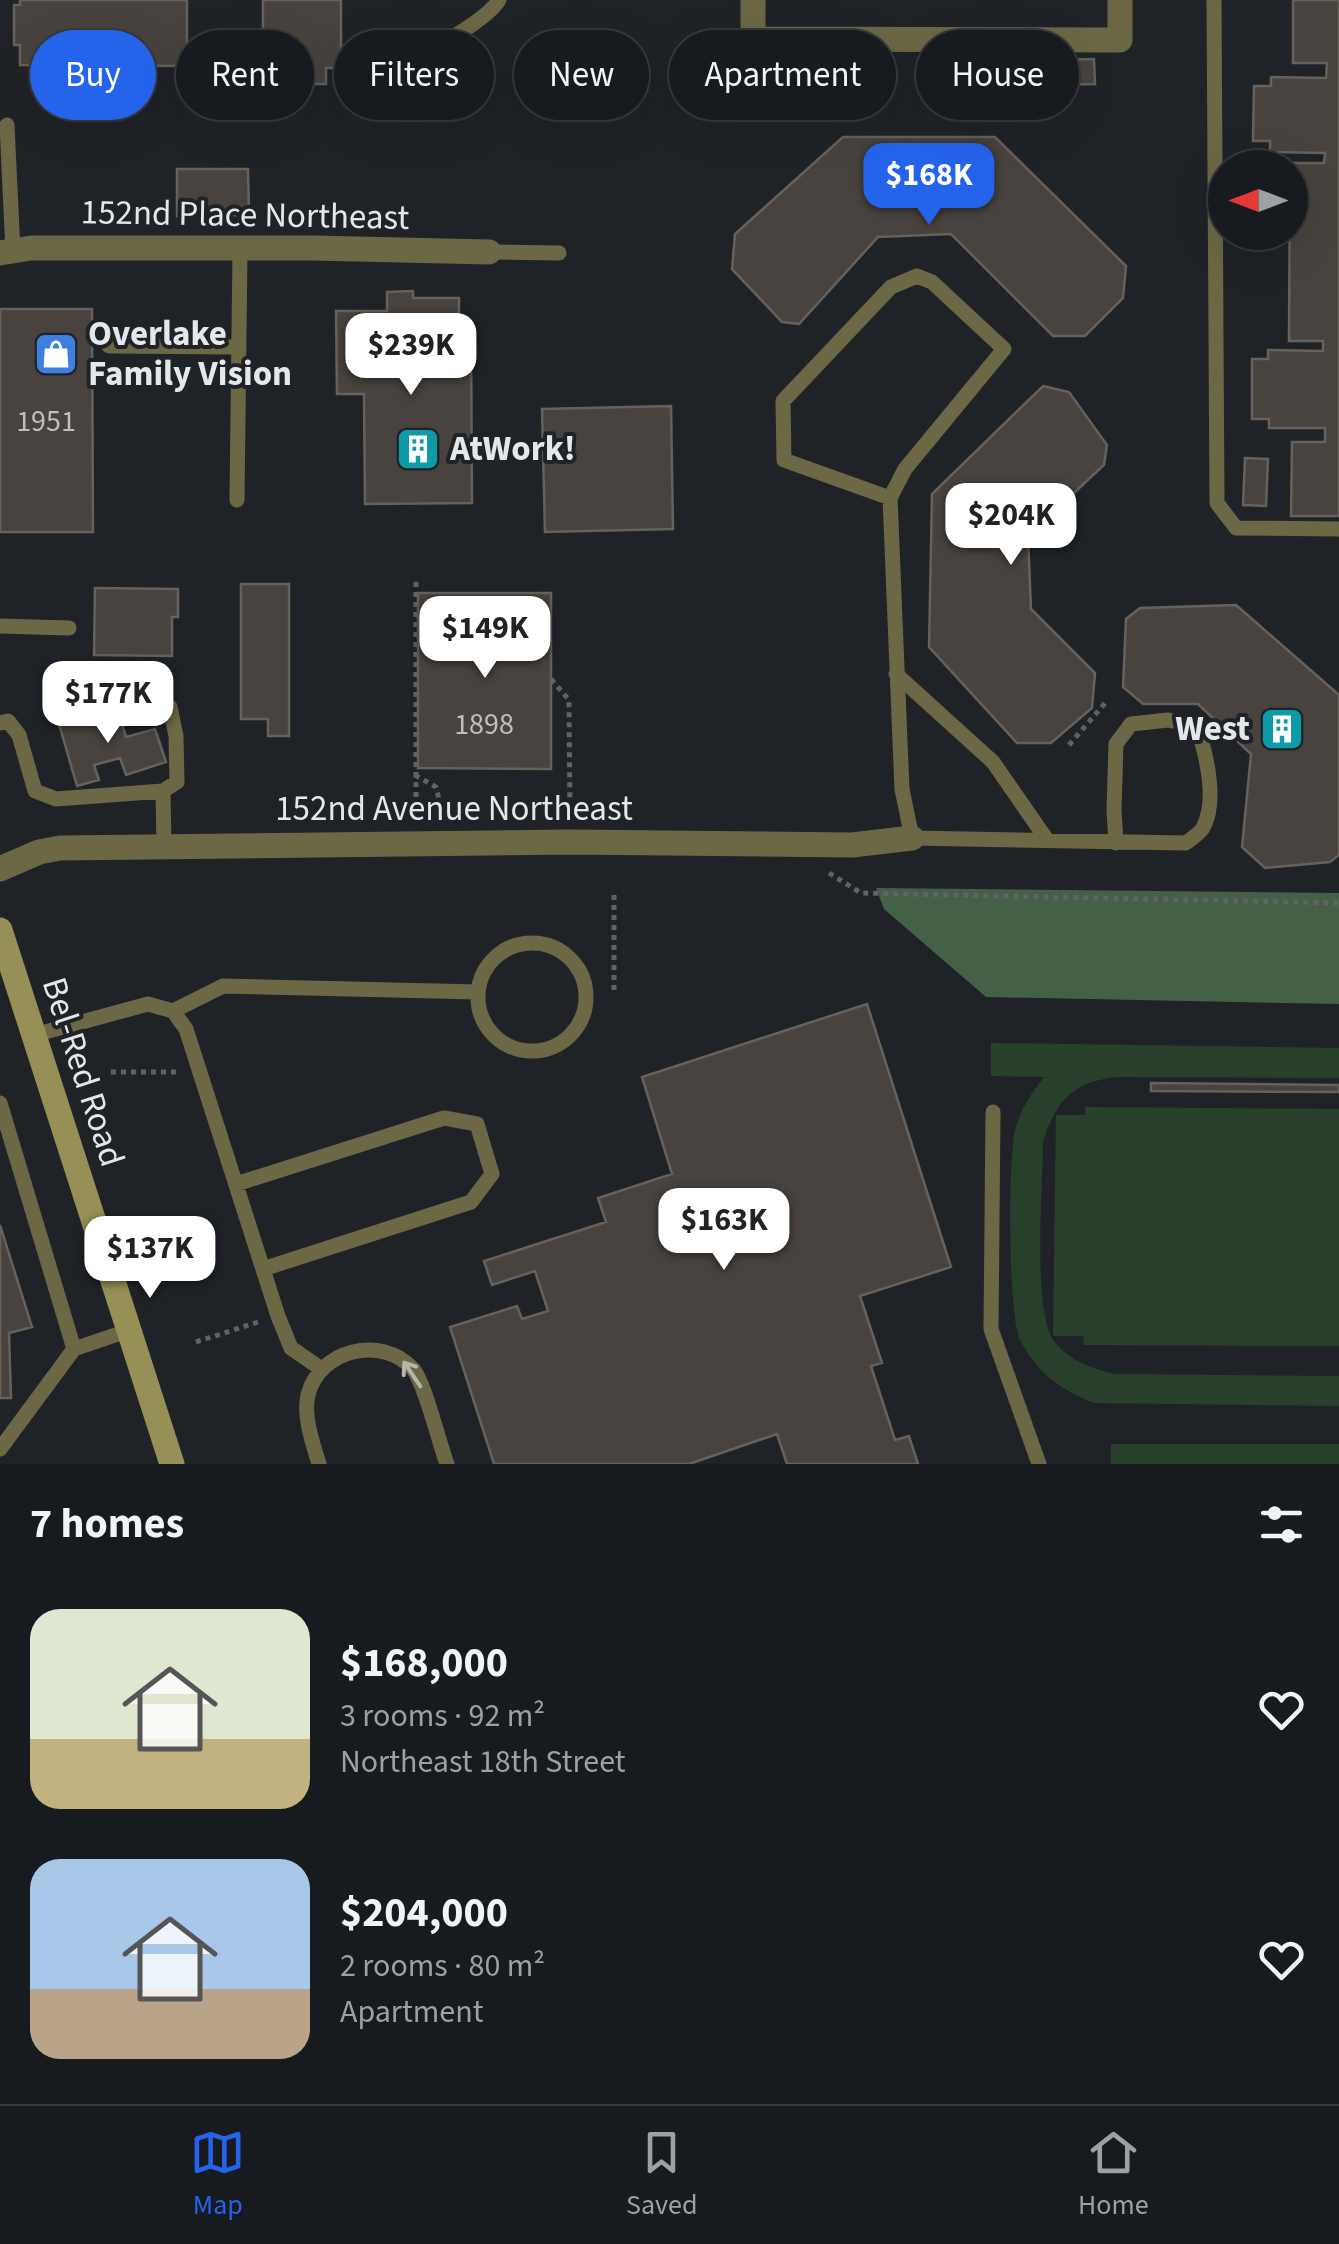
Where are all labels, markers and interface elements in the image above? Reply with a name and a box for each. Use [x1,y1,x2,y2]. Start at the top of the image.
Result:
chip: Buy [30,30,156,120]
chip: Rent [176,30,314,120]
chip: Filters [334,30,494,120]
chip: New [514,30,649,120]
chip: Apartment [669,30,896,120]
chip: House [916,30,1079,120]
pin: $168K [859,143,999,228]
north arrow [1208,150,1308,250]
map controls [1208,150,1308,250]
text: $168K [885,152,973,198]
street label: 152nd Place Northeast [80,187,410,243]
place label: Overlake Family Vision [88,309,292,399]
pin: $239K [341,313,481,398]
text: $239K [367,322,455,368]
shop icon: Overlake Family Vision [33,331,79,377]
house number: 1951 [16,400,76,443]
place label: AtWork! [449,424,576,474]
building icon: AtWork! [395,426,441,472]
pin: $204K [941,483,1081,568]
text: $204K [967,492,1055,538]
pin: $149K [415,596,555,681]
text: $149K [441,605,529,651]
pin: $177K [38,661,178,746]
text: $177K [64,670,152,716]
house number: 1898 [454,703,514,746]
place label: West [1175,704,1250,754]
building icon: West [1259,706,1305,752]
street label: 152nd Avenue Northeast [275,784,633,834]
street label: Bel-Red Road [29,971,137,1173]
pin: $163K [654,1188,794,1273]
text: $163K [680,1197,768,1243]
pin: $137K [80,1216,220,1301]
text: $137K [106,1225,194,1271]
one-way arrow [401,1361,422,1388]
text: 7 homes [30,1494,184,1554]
icon: filters [1254,1497,1309,1552]
text: $168,000 [340,1633,508,1693]
icon: home [110,1649,230,1769]
icon: heart [1254,1682,1309,1737]
text: 3 rooms · 92 m² [340,1693,545,1739]
text: Northeast 18th Street [340,1739,626,1785]
text: $204,000 [340,1883,508,1943]
icon: home [110,1899,230,2019]
icon: heart [1254,1932,1309,1987]
text: 2 rooms · 80 m² [340,1943,545,1989]
text: Apartment [340,1989,483,2035]
tab: Map [190,2125,245,2225]
tab: Saved [626,2125,697,2225]
tab: Home [1078,2125,1149,2225]

